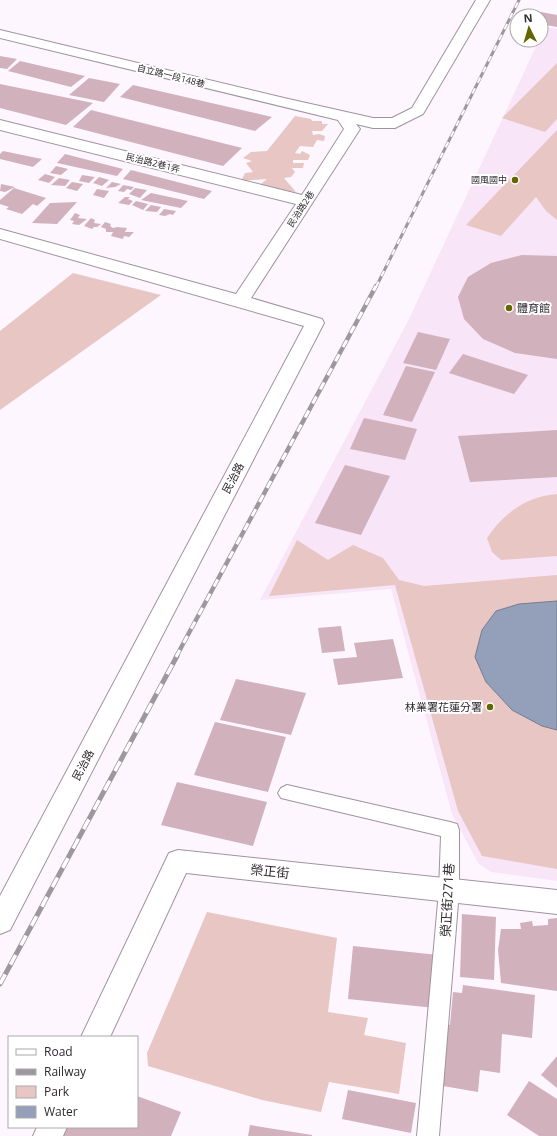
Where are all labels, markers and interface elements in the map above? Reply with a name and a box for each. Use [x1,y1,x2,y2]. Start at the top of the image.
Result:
north arrow [509,8,549,48]
text: N [523,10,533,25]
street label: 自立路一段148巷 [136,61,206,90]
street label: 民治路2巷1弄 [125,150,182,176]
place label: 國風國中 [471,173,507,186]
marker: 國風國中 [510,175,520,185]
street label: 民治路2巷 [284,188,317,230]
place label: 體育館 [517,300,550,315]
marker: 體育館 [504,303,514,313]
street label: 民治路 [218,460,247,496]
place label: 林業署花蓮分署 [405,699,482,714]
marker: 林業署花蓮分署 [485,702,495,712]
street label: 民治路 [68,747,97,783]
street label: 榮正街 [250,860,290,882]
street label: 榮正街271巷 [436,862,458,938]
legend [8,1036,138,1128]
text: Road [44,1043,73,1060]
text: Railway [44,1063,87,1080]
text: Park [44,1083,70,1100]
text: Water [44,1103,78,1120]

